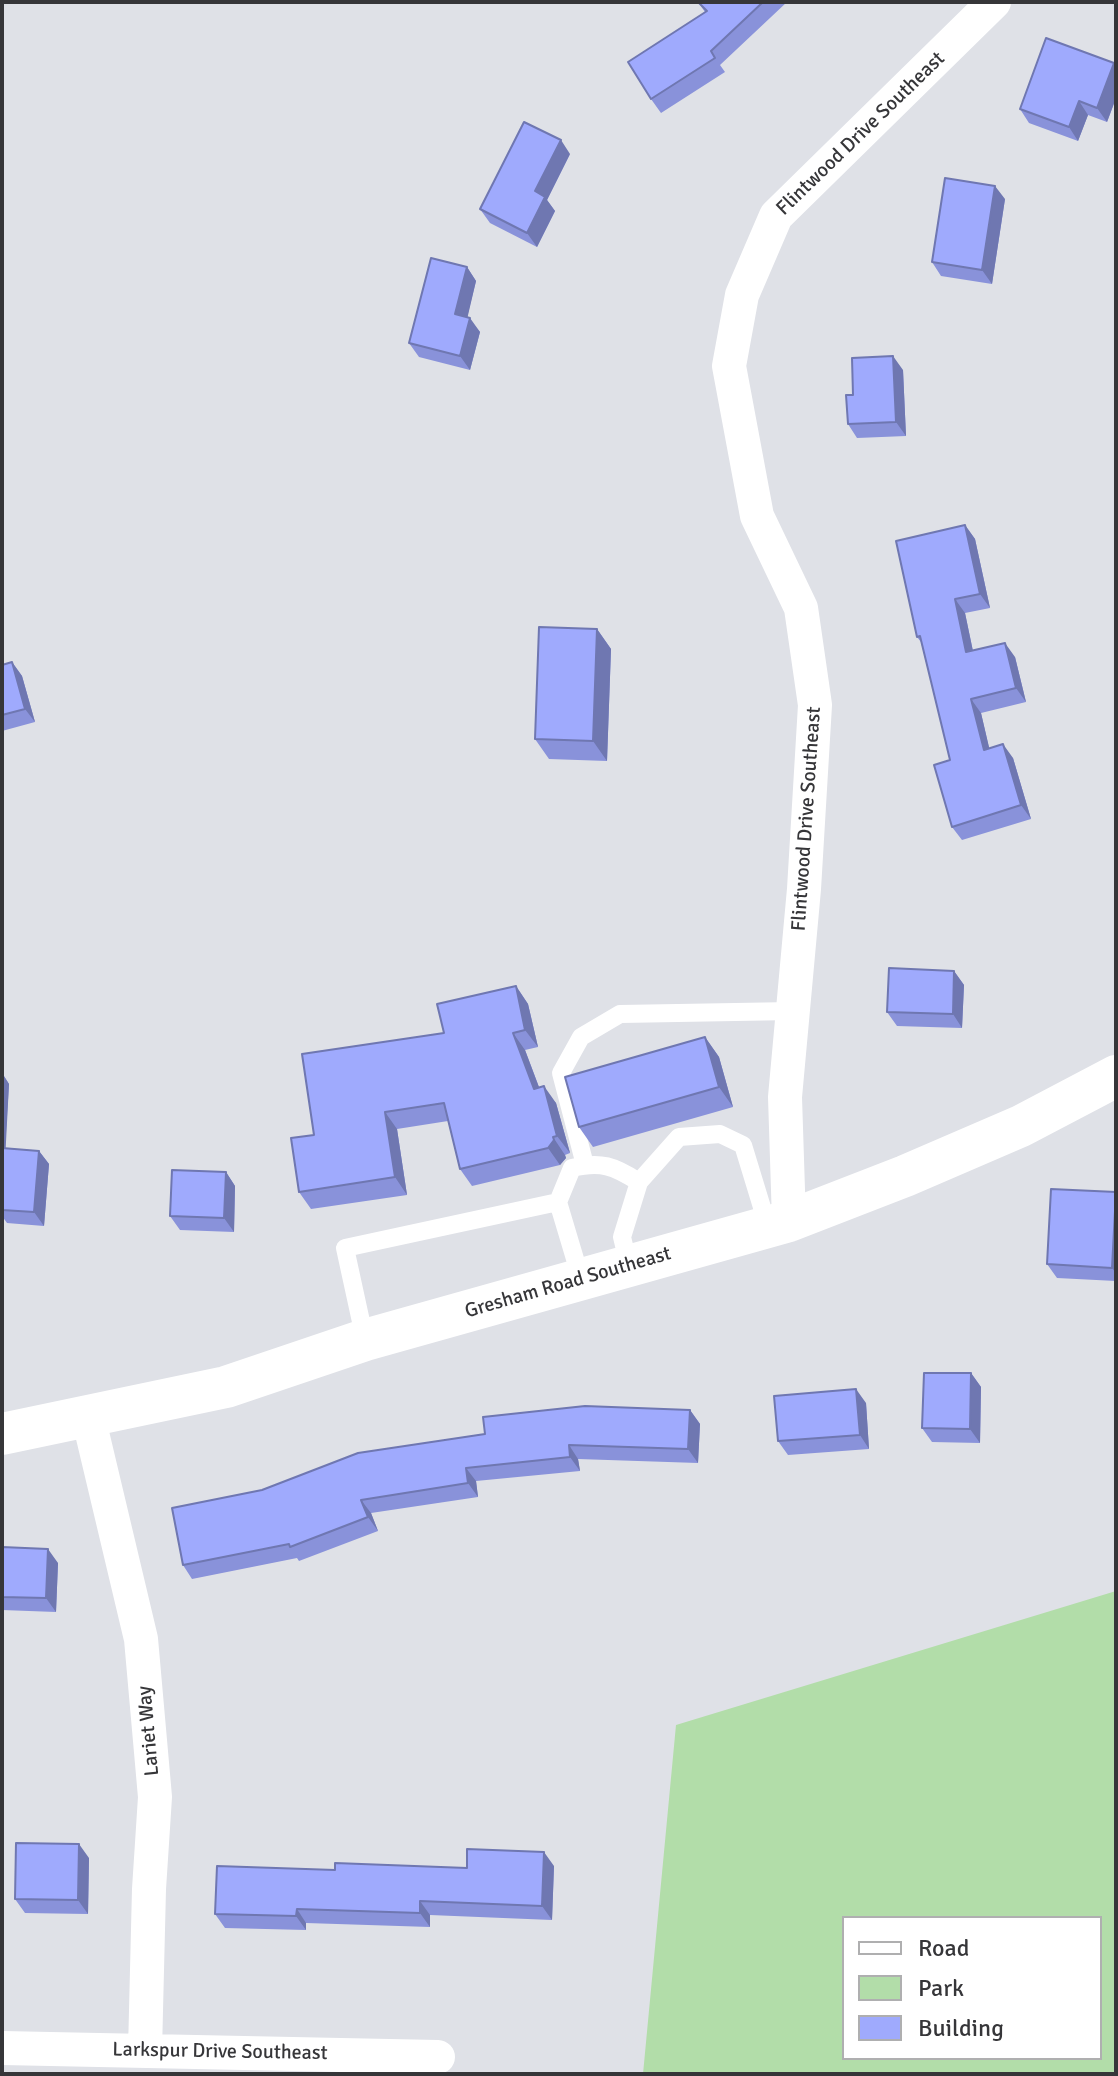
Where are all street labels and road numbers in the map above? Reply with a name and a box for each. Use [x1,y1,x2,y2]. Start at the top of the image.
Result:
street label: Flintwood Drive Southeast [772,47,950,221]
street label: Flintwood Drive Southeast [787,706,827,932]
street label: Gresham Road Southeast [462,1242,674,1324]
street label: Lariet Way [133,1685,165,1777]
street label: Larkspur Drive Southeast [112,2038,328,2066]

